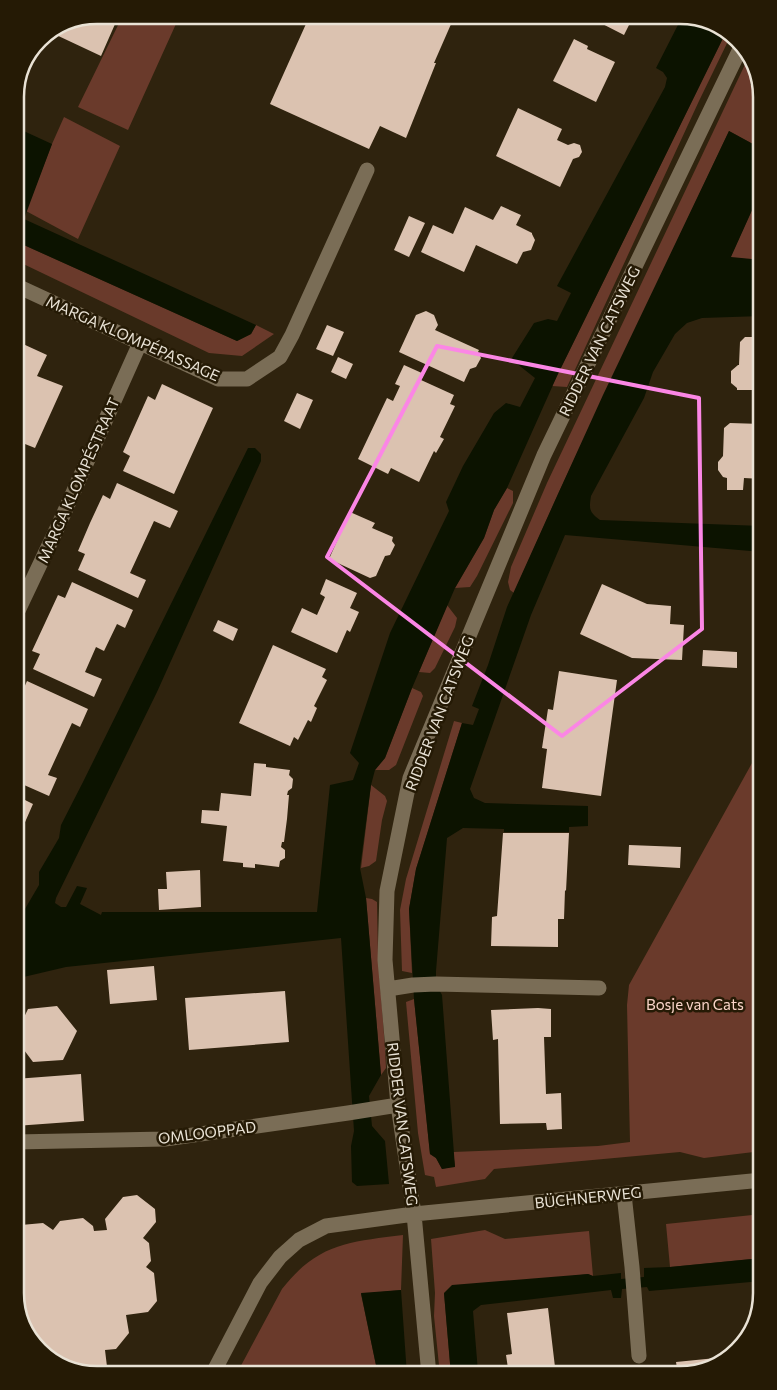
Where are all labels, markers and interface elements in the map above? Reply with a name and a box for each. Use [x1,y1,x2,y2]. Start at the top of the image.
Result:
street label: RIDDER VAN CATSWEG [555,263,643,419]
street label: MARGA KLOMPÉPASSAGE [43,291,223,385]
street label: MARGA KLOMPÉSTRAAT [32,394,123,565]
street label: RIDDER VAN CATSWEG [401,633,477,793]
park label: Bosje van Cats [646,995,744,1013]
street label: RIDDER VAN CATSWEG [384,1041,422,1207]
street label: OMLOOPPAD [157,1117,257,1147]
street label: BÜCHNERWEG [534,1182,642,1212]

